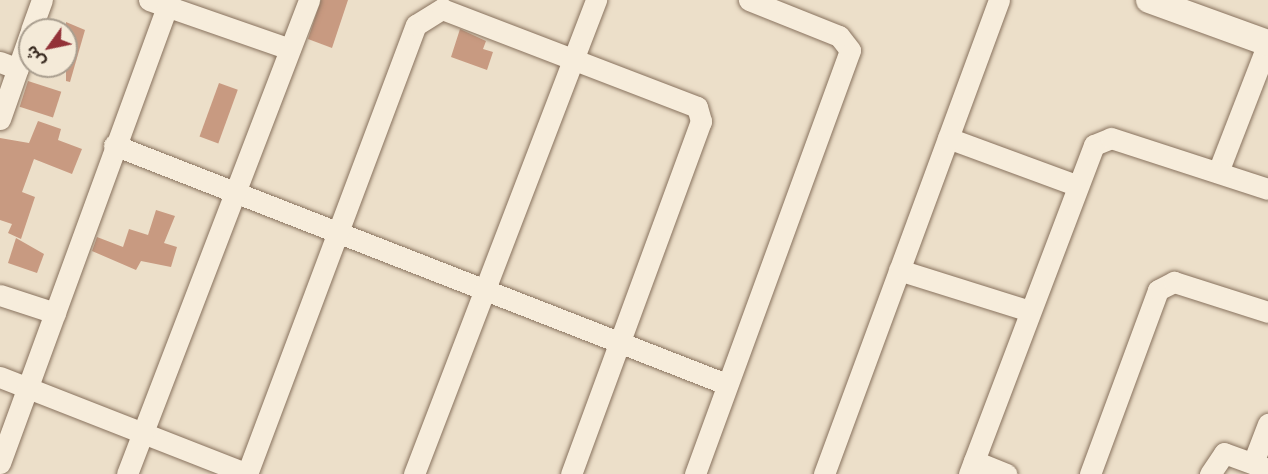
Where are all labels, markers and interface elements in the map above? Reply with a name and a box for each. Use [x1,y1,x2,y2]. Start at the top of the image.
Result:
north arrow [18,18,78,78]
text: ش [20,42,49,71]

